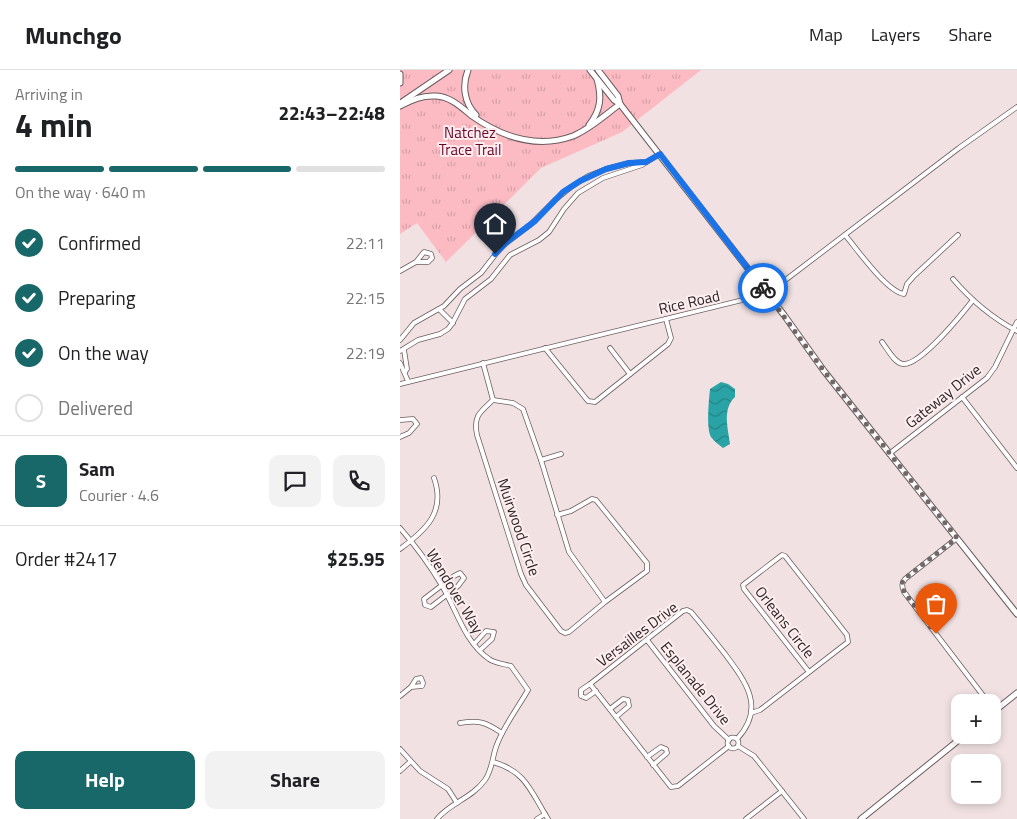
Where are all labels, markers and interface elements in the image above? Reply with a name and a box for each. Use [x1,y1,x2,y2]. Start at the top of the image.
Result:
text: Munchgo [25,17,122,53]
text: Map [809,21,843,48]
text: Layers [871,21,920,48]
text: Share [948,21,992,48]
text: Arriving in [15,82,83,106]
text: 22:43–22:48 [278,98,385,127]
text: 4 min [15,101,93,149]
park label: Natchez Trace Trail [439,121,501,161]
text: On the way · 640 m [15,180,146,204]
pin [474,203,516,254]
icon: home [481,210,509,238]
text: Confirmed [58,228,141,257]
icon: check [15,229,43,257]
text: 22:11 [346,231,385,255]
courier [738,263,788,313]
icon: bike [749,274,777,302]
text: Preparing [58,283,135,312]
icon: check [15,284,43,312]
street label: Rice Road [656,284,722,320]
text: 22:15 [346,286,385,310]
text: On the way [58,338,149,367]
icon: check [15,339,43,367]
text: 22:19 [346,341,385,365]
street label: Gateway Drive [900,358,986,434]
text: Delivered [58,393,133,422]
text: Sam [79,454,115,483]
button: chat [269,455,321,507]
button: phone [333,455,385,507]
text: S [36,466,46,495]
street label: Muirwood Circle [492,475,546,579]
text: Courier · 4.6 [79,483,159,507]
text: Order #2417 [15,544,117,573]
text: $25.95 [327,544,385,573]
street label: Wendover Way [421,544,489,638]
street label: Orleans Circle [749,581,821,663]
pin [915,583,957,634]
icon: bag [922,590,950,618]
street label: Versailles Drive [592,596,682,672]
street label: Esplanade Drive [655,636,737,730]
map controls [951,694,1001,804]
button: + [951,694,1001,744]
button: Help [15,751,195,809]
button: Share [205,751,385,809]
button: − [951,754,1001,804]

